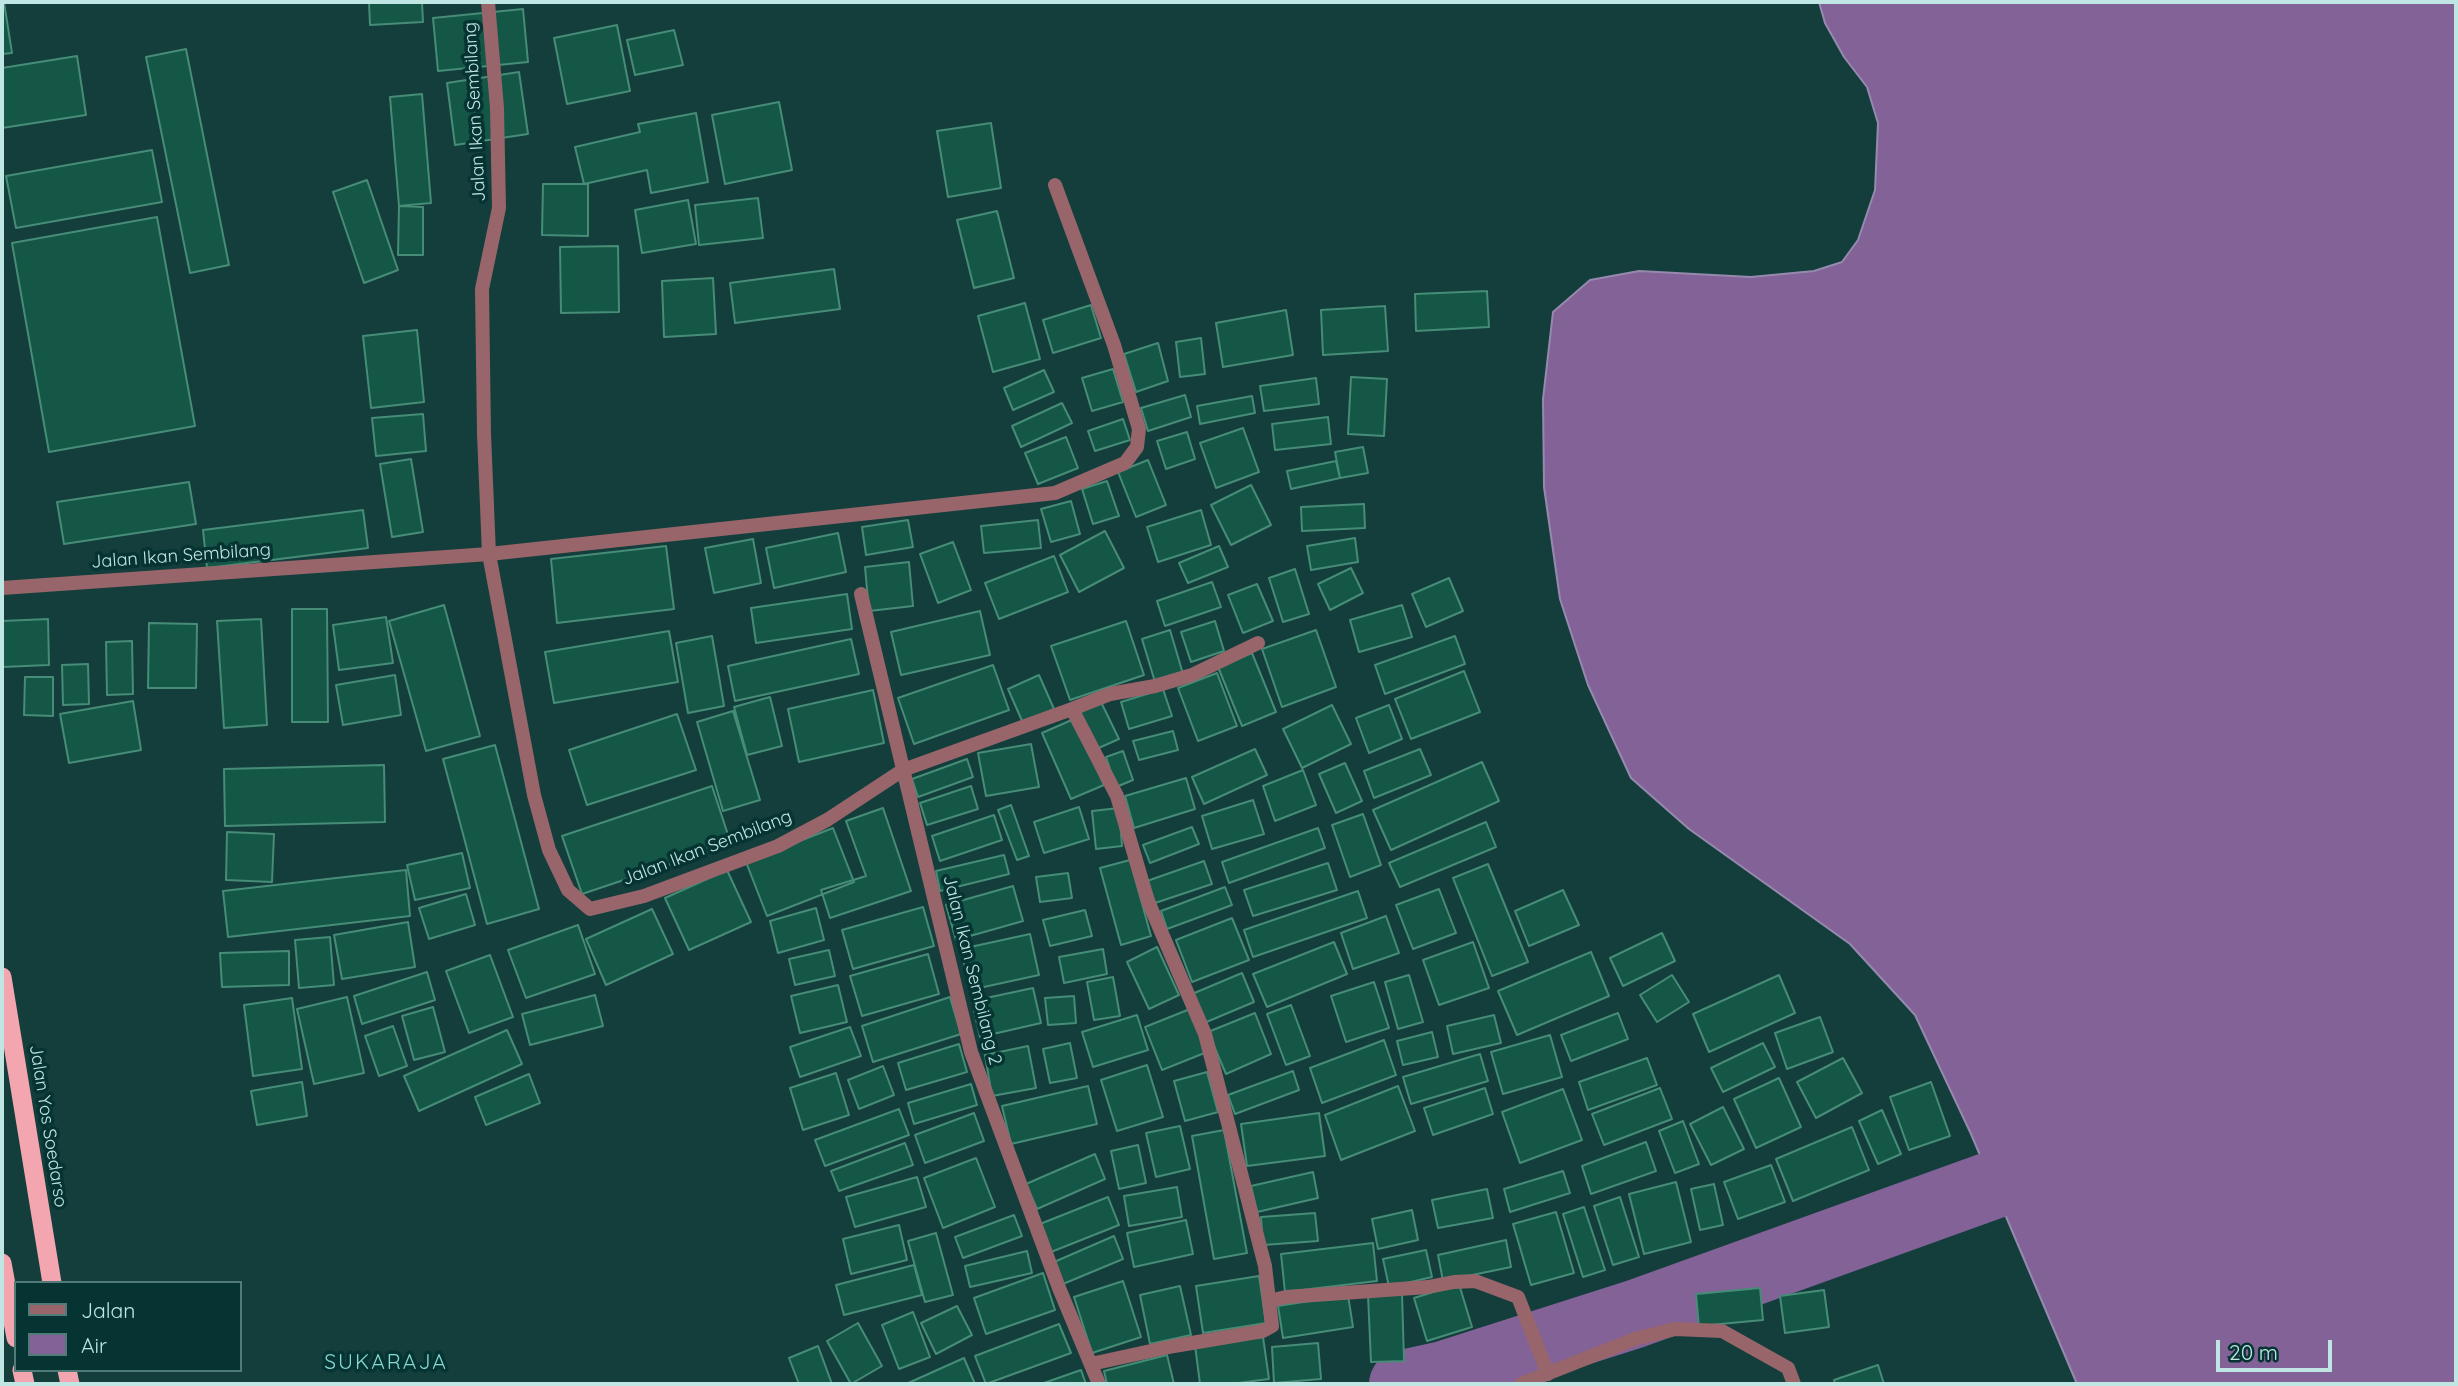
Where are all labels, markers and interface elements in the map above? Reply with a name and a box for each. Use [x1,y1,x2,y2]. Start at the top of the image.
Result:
street label: Jalan Ikan Sembilang [460,22,490,202]
street label: Jalan Ikan Sembilang [90,539,272,573]
street label: Jalan Ikan Sembilang [619,806,795,890]
street label: Jalan Ikan Sembilang 2 [938,873,1006,1067]
street label: Jalan Yos Soedarso [24,1043,72,1209]
legend [14,1281,242,1372]
text: Jalan [81,1297,135,1323]
scale bar [2220,1326,2336,1370]
text: Air [81,1332,107,1358]
text: 20 m [2229,1339,2278,1365]
district label: SUKARAJA [325,1350,447,1376]

